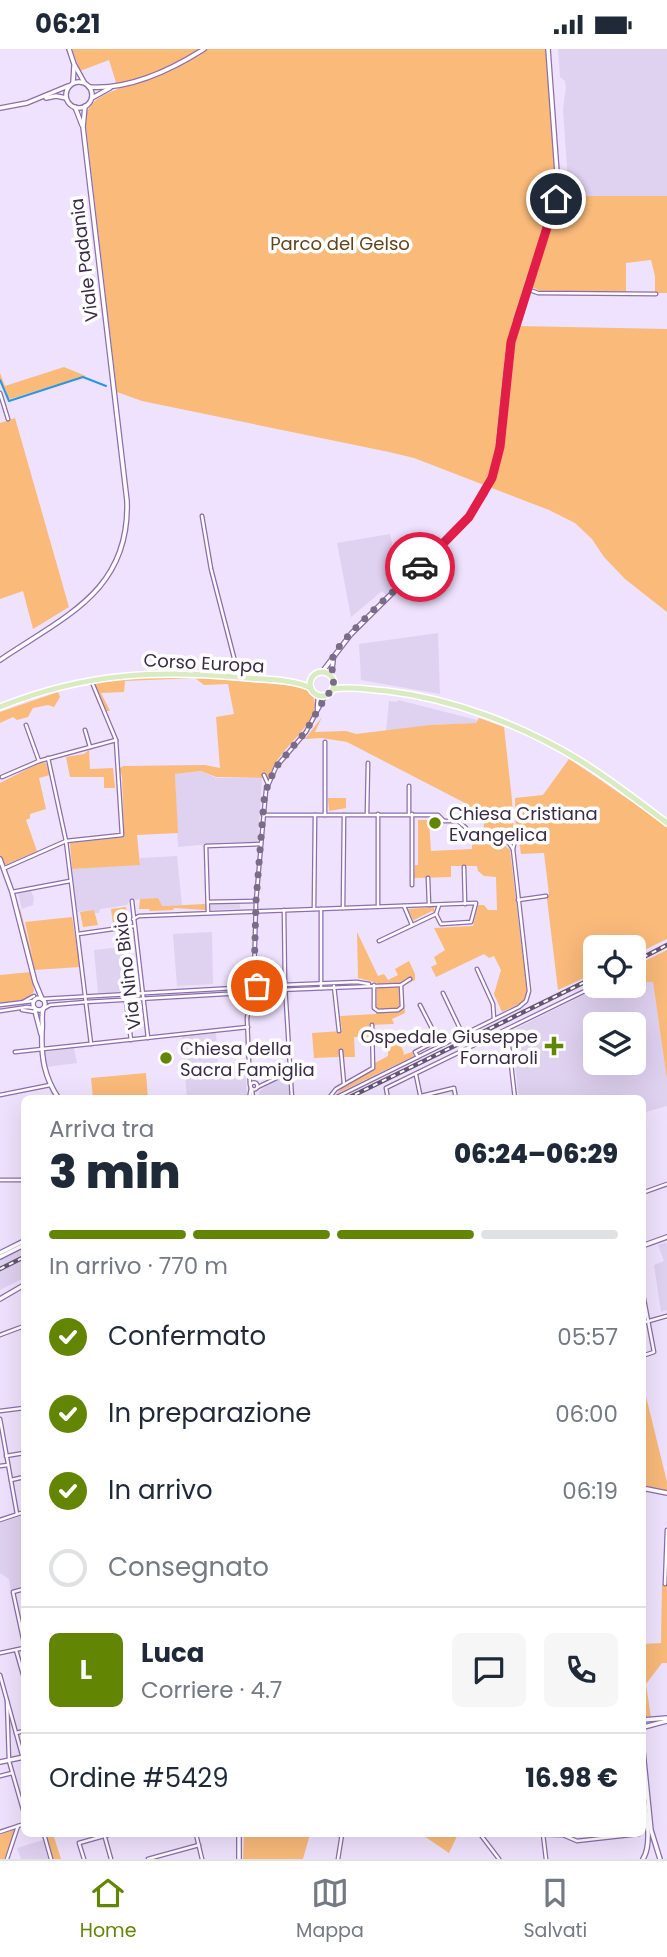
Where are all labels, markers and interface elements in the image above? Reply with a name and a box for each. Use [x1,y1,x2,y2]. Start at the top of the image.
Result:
text: 06:21 [35,6,101,42]
pin [526,169,586,229]
icon: home [537,180,575,218]
street label: Viale Padania [64,197,104,323]
park label: Parco del Gelso [270,231,410,256]
courier [385,532,455,602]
icon: car [401,548,439,586]
street label: Corso Europa [143,647,265,679]
place label: Chiesa Cristiana Evangelica [449,801,598,847]
marker: Chiesa Cristiana Evangelica [427,815,443,831]
street label: Via Nino Bixio [107,911,147,1031]
map controls [583,935,646,1075]
button: locate [583,935,646,998]
pin [227,956,287,1016]
icon: bag [238,967,276,1005]
button: layers [583,1012,646,1075]
place label: Ospedale Giuseppe Fornaroli [360,1024,538,1070]
place label: Chiesa della Sacra Famiglia [180,1036,315,1082]
marker: Ospedale Giuseppe Fornaroli [544,1036,564,1056]
marker: Chiesa della Sacra Famiglia [158,1050,174,1066]
text: Arriva tra [49,1113,154,1145]
text: 06:24–06:29 [454,1136,618,1172]
text: 3 min [49,1140,181,1204]
text: In arrivo · 770 m [49,1250,228,1282]
icon: check [49,1318,87,1356]
text: Confermato [108,1318,266,1354]
text: 05:57 [557,1321,618,1353]
icon: check [49,1395,87,1433]
text: In preparazione [108,1395,311,1431]
text: 06:00 [555,1398,618,1430]
icon: check [49,1472,87,1510]
text: In arrivo [108,1472,213,1508]
text: 06:19 [562,1475,618,1507]
text: Consegnato [108,1549,269,1585]
button: chat [452,1633,526,1707]
button: phone [544,1633,618,1707]
text: Luca [141,1635,204,1671]
text: L [80,1652,92,1688]
text: Corriere · 4.7 [141,1674,282,1706]
text: Ordine #5429 [49,1760,229,1796]
text: 16.98 € [525,1760,618,1796]
tab: Home [80,1874,136,1945]
tab: Mappa [296,1874,364,1945]
tab: Salvati [523,1874,587,1945]

